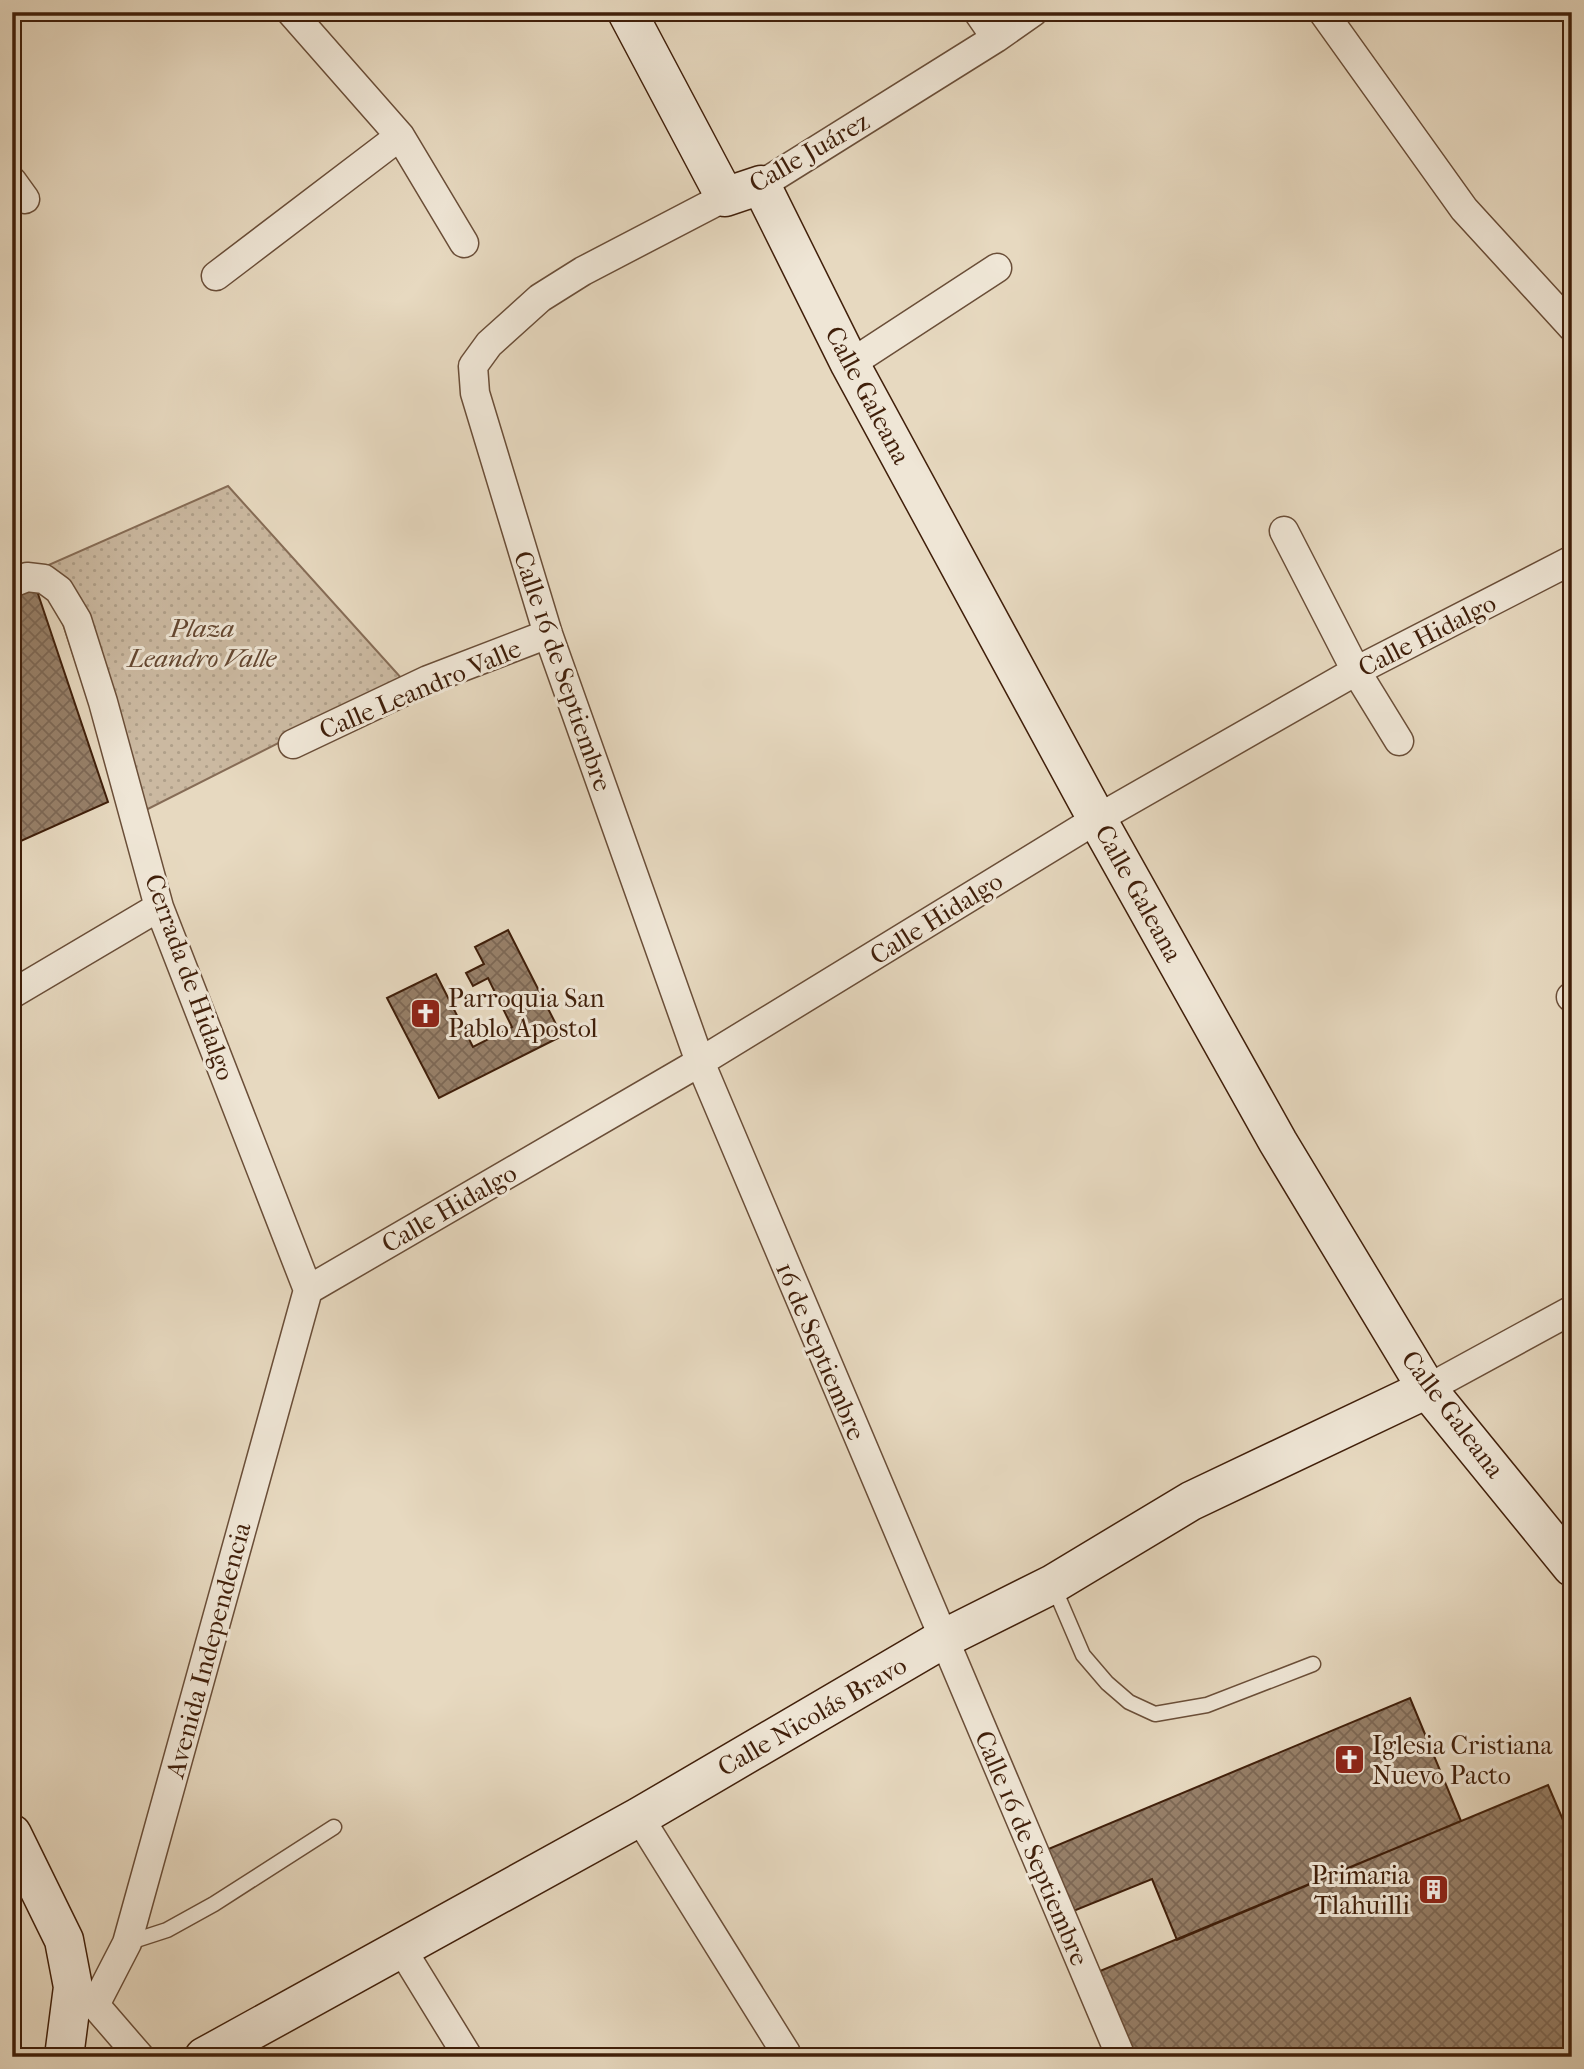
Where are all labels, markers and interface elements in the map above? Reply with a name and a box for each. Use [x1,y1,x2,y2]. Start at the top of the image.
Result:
street label: Calle Juárez [744,106,875,199]
street label: Calle Galeana [818,321,917,470]
street label: Calle 16 de Septiembre [507,547,618,796]
street label: Calle Hidalgo [1353,587,1501,683]
park label: Plaza Leandro Valle [126,613,278,674]
street label: Calle Leandro Valle [315,633,526,746]
street label: Calle Galeana [1088,819,1189,968]
street label: Calle Hidalgo [864,865,1008,971]
street label: Cerrada de Hidalgo [138,870,241,1085]
place label: Parroquia San Pablo Apostol [448,983,605,1044]
church icon: Parroquia San Pablo Apostol [408,996,442,1030]
street label: Calle Hidalgo [376,1157,522,1259]
street label: 16 de Septiembre [769,1258,872,1445]
street label: Calle Galeana [1395,1344,1511,1485]
street label: Avenida Independencia [159,1518,258,1782]
street label: Calle Nicolás Bravo [712,1650,912,1783]
street label: Calle 16 de Septiembre [968,1726,1095,1971]
place label: Iglesia Cristiana Nuevo Pacto [1372,1730,1553,1791]
church icon: Iglesia Cristiana Nuevo Pacto [1332,1743,1366,1777]
place label: Primaria Tlahuilli [1311,1860,1411,1921]
building icon: Primaria Tlahuilli [1416,1873,1450,1907]

